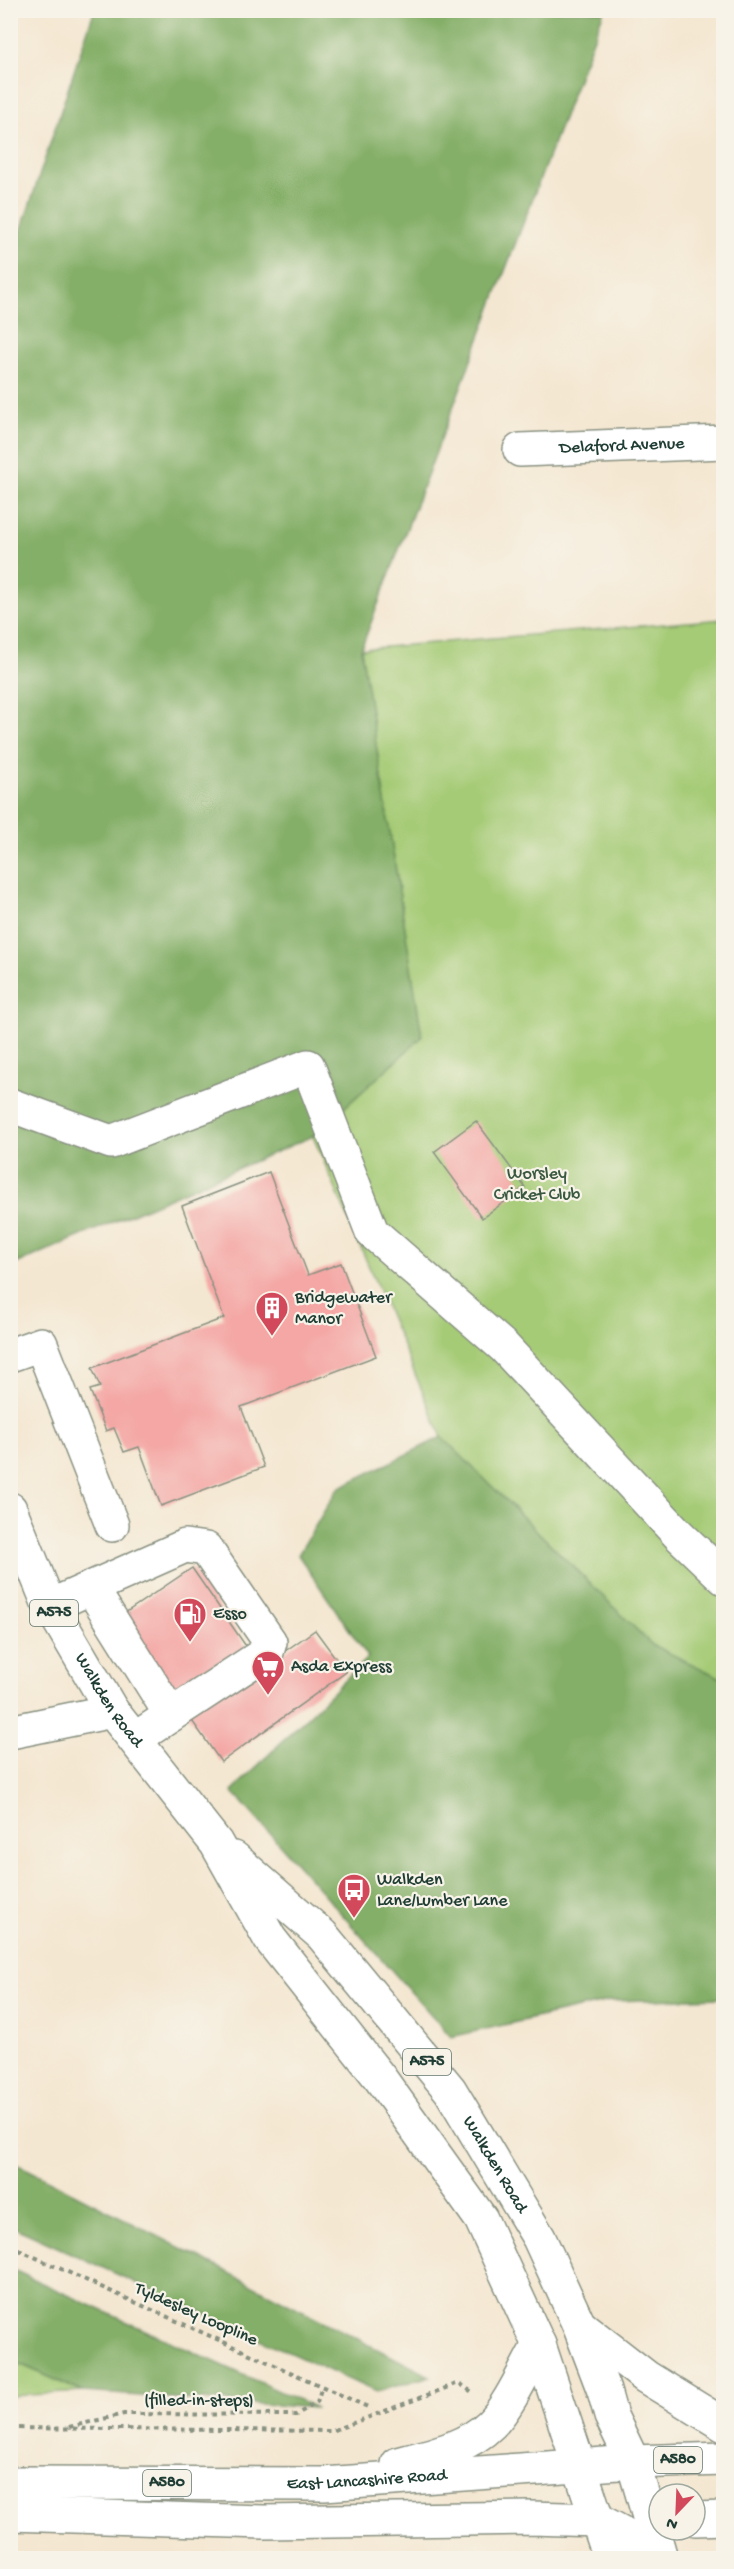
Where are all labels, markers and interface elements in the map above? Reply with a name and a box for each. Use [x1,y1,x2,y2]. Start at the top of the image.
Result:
street label: Delaford Avenue [558,433,686,459]
park label: Worsley Cricket Club [494,1164,581,1206]
place label: Bridgewater Manor [294,1288,393,1330]
building icon: Bridgewater Manor [254,1290,290,1337]
fuel station icon: Esso [172,1596,208,1643]
road number: A575 [30,1600,78,1626]
place label: Esso [213,1604,247,1625]
street label: Walkden Road [70,1649,148,1753]
supermarket icon: Asda Express [250,1649,286,1696]
place label: Asda Express [291,1657,393,1678]
place label: Walkden Lane/Lumber Lane [377,1870,508,1912]
bus stop icon: Walkden Lane/Lumber Lane [336,1872,372,1919]
road number: A575 [403,2049,451,2075]
street label: Walkden Road [458,2112,533,2218]
street label: Tyldesley Loopline [130,2278,261,2352]
street label: (filled-in-steps) [144,2391,254,2412]
road number: A580 [654,2447,702,2473]
street label: East Lancashire Road [287,2465,449,2495]
road number: A580 [143,2470,191,2496]
north arrow [647,2482,707,2542]
text: N [663,2512,681,2533]

